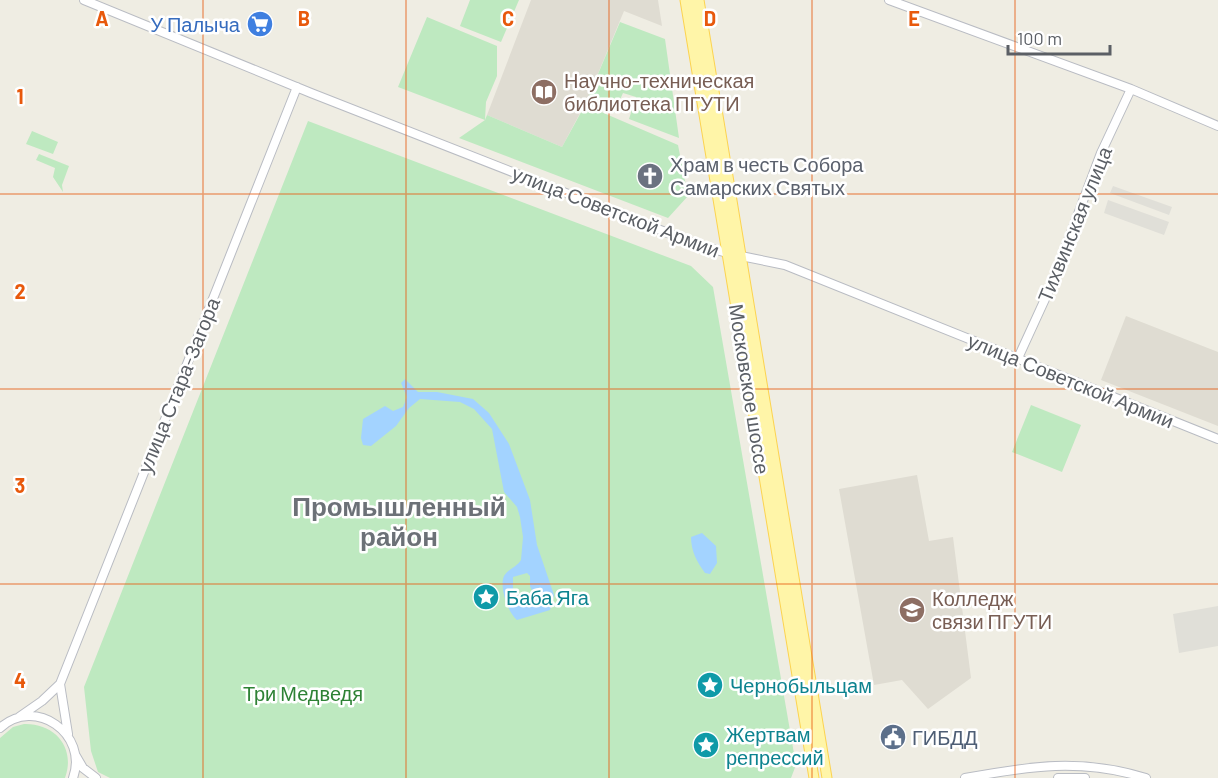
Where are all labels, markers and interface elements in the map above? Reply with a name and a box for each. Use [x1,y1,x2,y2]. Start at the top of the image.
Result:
text: A [95,6,109,30]
text: B [298,6,310,30]
text: C [502,6,514,30]
text: D [704,6,716,30]
text: E [908,6,920,30]
supermarket icon: У Палыча [245,9,275,39]
place label: У Палыча [150,12,241,36]
scale bar [1008,18,1110,56]
text: 100 m [1017,27,1062,49]
place label: Научно-техническая библиотека ПГУТИ [564,68,754,115]
library icon: Научно-техническая библиотека ПГУТИ [529,77,559,107]
text: 1 [16,84,24,108]
street label: Тихвинская улица [1032,142,1116,305]
place label: Храм в честь Собора Самарских Святых [670,152,864,199]
street label: улица Советской Армии [509,160,723,262]
church icon: Храм в честь Собора Самарских Святых [635,161,665,191]
text: 2 [14,279,26,303]
street label: улица Стара-Загора [132,293,224,476]
street label: Московское шоссе [725,302,775,476]
street label: улица Советской Армии [964,328,1178,432]
text: 3 [15,473,25,497]
district label: Промышленный район [292,490,506,551]
place icon: Баба Яга [471,582,501,612]
place label: Баба Яга [506,585,590,609]
place label: Колледж связи ПГУТИ [932,586,1052,633]
school or university icon: Колледж связи ПГУТИ [897,595,927,625]
text: 4 [14,668,26,692]
place icon: Чернобыльцам [695,670,725,700]
place label: Чернобыльцам [730,673,872,697]
park label: Три Медведя [243,681,363,705]
place label: Жертвам репрессий [726,722,824,769]
public building icon: ГИБДД [878,722,908,752]
place label: ГИБДД [912,725,978,749]
place icon: Жертвам репрессий [691,730,721,760]

